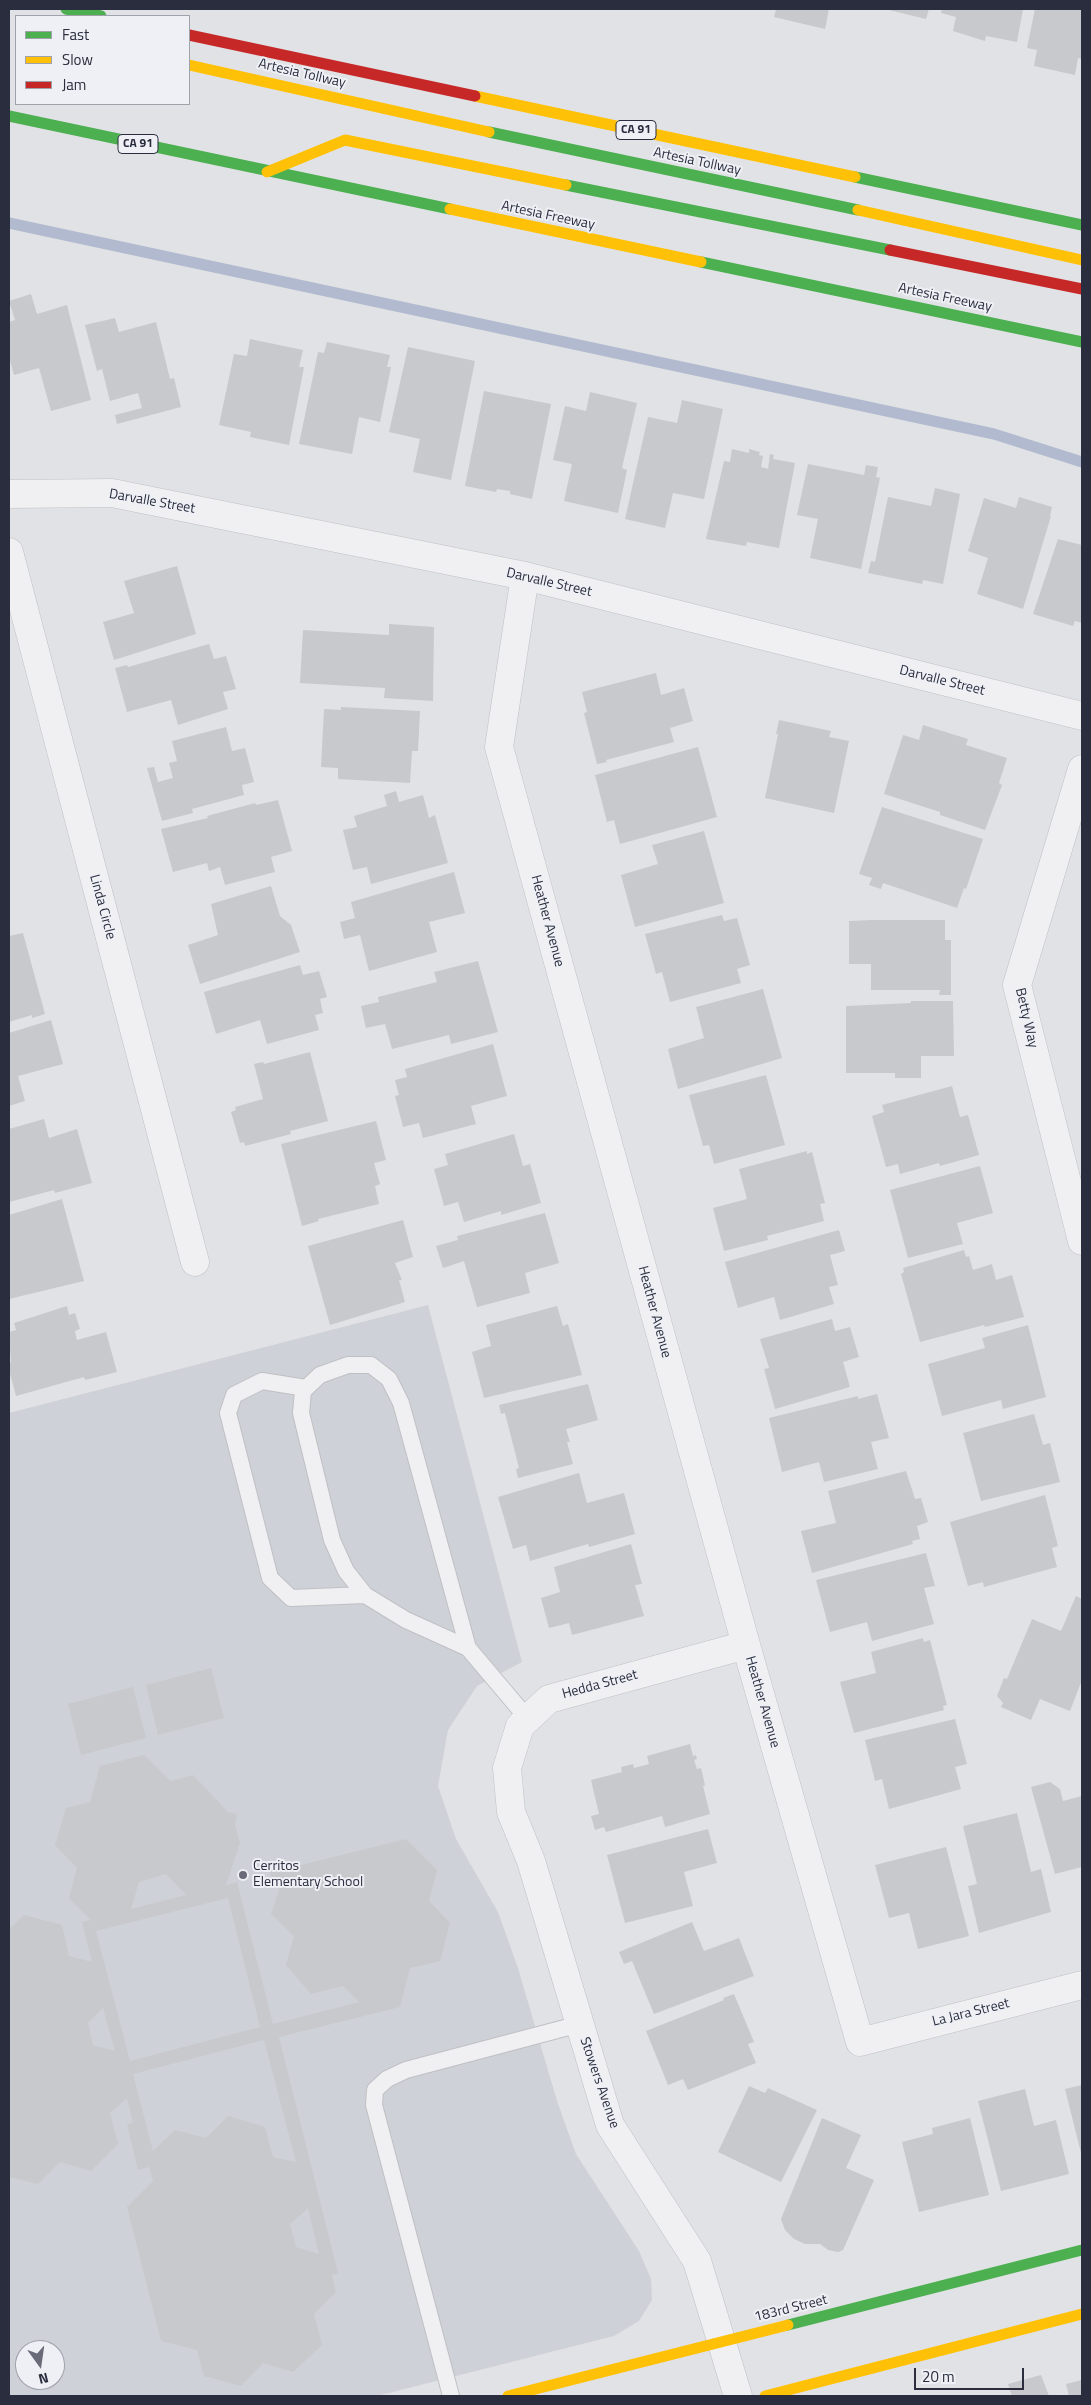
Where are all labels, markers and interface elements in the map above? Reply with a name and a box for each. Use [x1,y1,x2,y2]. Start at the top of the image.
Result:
legend [15,15,190,105]
text: Fast [62,23,89,46]
text: Slow [62,48,93,71]
street label: Artesia Tollway [257,56,347,92]
text: Jam [62,73,86,96]
road number: CA 91 [616,120,656,140]
road number: CA 91 [118,134,158,154]
street label: Artesia Tollway [652,145,742,179]
street label: Artesia Freeway [500,198,596,234]
street label: Artesia Freeway [897,280,993,316]
street label: Darvalle Street [108,486,196,518]
street label: Darvalle Street [505,565,593,601]
street label: Darvalle Street [898,662,986,700]
street label: Linda Circle [85,873,119,941]
street label: Heather Avenue [527,873,567,969]
street label: Betty Way [1011,986,1041,1050]
street label: Heather Avenue [634,1264,674,1360]
street label: Heather Avenue [741,1654,783,1750]
street label: Hedda Street [560,1667,640,1703]
place label: Cerritos Elementary School [253,1859,363,1891]
marker: Cerritos Elementary School [237,1869,249,1881]
street label: La Jara Street [931,1995,1011,2031]
street label: Stowers Avenue [575,2035,623,2131]
street label: 183rd Street [753,2292,829,2326]
north arrow [15,2340,65,2390]
scale bar [916,2358,1026,2390]
text: 20 m [922,2365,955,2388]
text: N [36,2368,51,2390]

